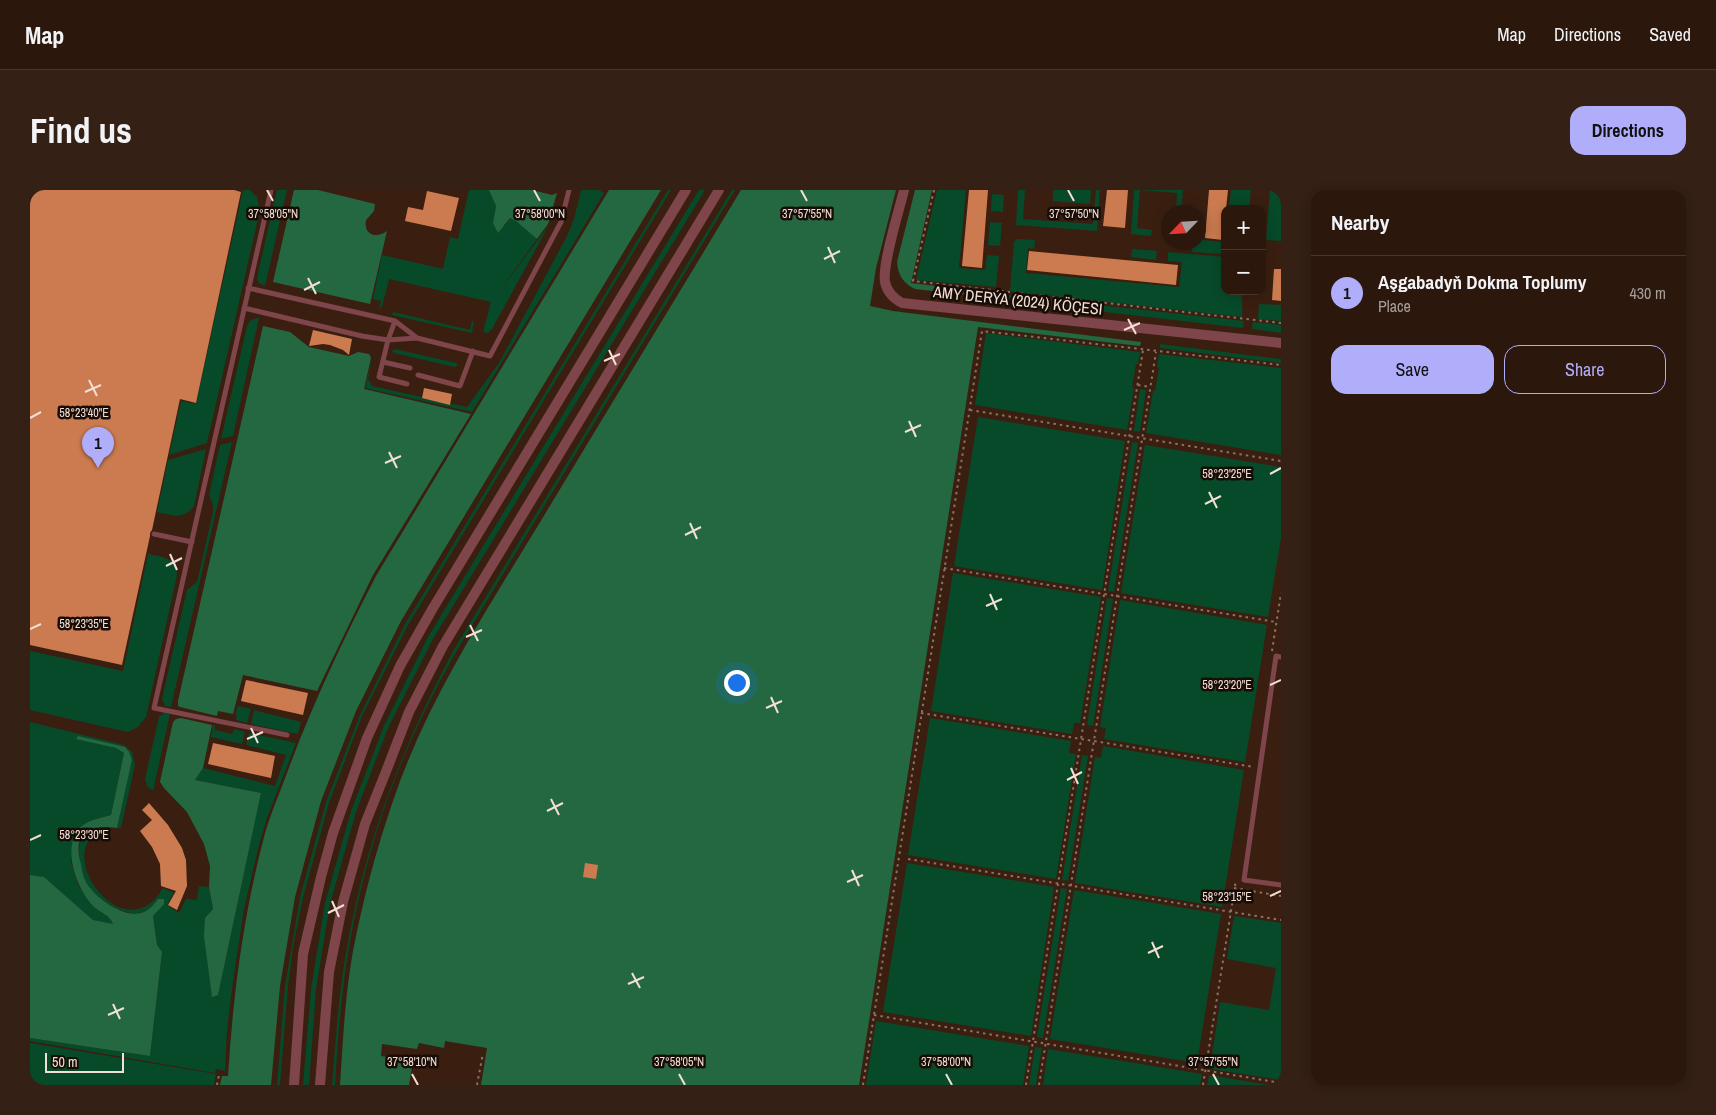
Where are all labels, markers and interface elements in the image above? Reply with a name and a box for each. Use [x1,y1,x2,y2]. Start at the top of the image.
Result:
text: Map [25,19,64,51]
text: Map [1497,22,1526,47]
text: Directions [1554,22,1621,47]
text: Saved [1649,22,1691,47]
button: Directions [1570,106,1686,155]
text: Find us [30,107,132,154]
north arrow [1161,205,1206,250]
map controls [1221,205,1266,295]
button: + [1221,205,1266,250]
text: 37°58'05"N [248,206,298,222]
text: 37°58'00"N [515,206,565,222]
text: 37°57'55"N [782,206,832,222]
text: 37°57'50"N [1049,206,1099,222]
text: Nearby [1331,208,1389,237]
button: − [1221,250,1266,295]
text: Aşgabadyň Dokma Toplumy [1378,269,1586,295]
street label: AMY DERÝA (2024) KÖÇESI [931,280,1104,320]
text: 1 [1343,282,1351,304]
text: 430 m [1630,282,1666,304]
text: Place [1378,295,1411,317]
button: Save [1331,345,1494,394]
button: Share [1504,345,1666,394]
text: 58°23'40"E [59,405,109,421]
pin: 1 [82,427,114,468]
text: 58°23'25"E [1202,466,1252,482]
text: 58°23'35"E [59,616,109,632]
your location [724,670,750,696]
text: 58°23'20"E [1202,677,1252,693]
text: 58°23'30"E [59,827,109,843]
text: 58°23'15"E [1202,889,1252,905]
scale bar [45,1050,124,1073]
text: 50 m [52,1053,78,1071]
text: 37°58'10"N [387,1054,437,1070]
text: 37°58'05"N [654,1054,704,1070]
text: 37°58'00"N [921,1054,971,1070]
text: 37°57'55"N [1188,1054,1238,1070]

